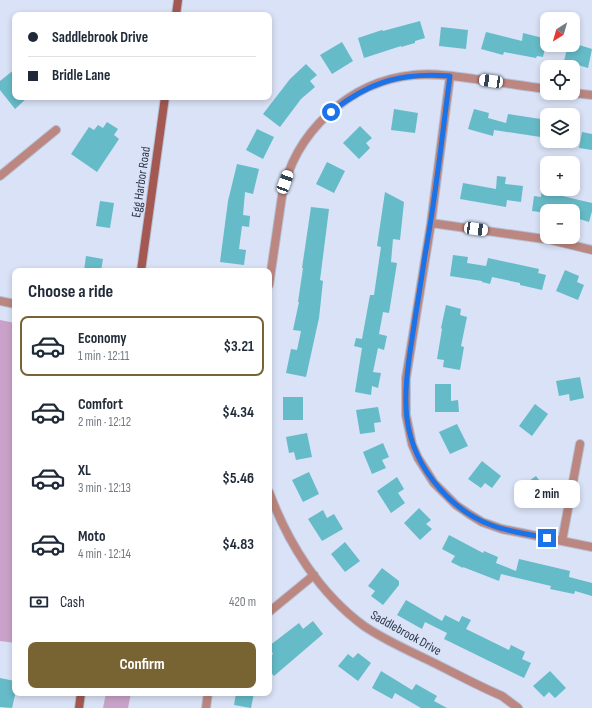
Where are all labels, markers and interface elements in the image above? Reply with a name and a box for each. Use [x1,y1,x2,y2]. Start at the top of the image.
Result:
north arrow [540,12,580,52]
map controls [540,12,580,244]
text: Saddlebrook Drive [52,28,148,47]
button: locate [540,60,580,100]
text: Bridle Lane [52,66,110,85]
car [478,73,504,89]
route start [322,103,340,121]
button: layers [540,108,580,148]
street label: Egg Harbor Road [128,146,154,218]
button: + [540,156,580,196]
car [275,169,295,195]
button: − [540,204,580,244]
car [463,221,489,237]
text: Choose a ride [28,281,113,302]
icon: car [30,328,66,364]
text: Economy [78,329,127,348]
text: $3.21 [223,337,254,356]
text: 1 min · 12:11 [78,348,129,364]
icon: car [30,394,66,430]
text: Comfort [78,395,123,414]
text: $4.34 [222,403,254,422]
text: 2 min · 12:12 [78,414,131,430]
icon: car [30,460,66,496]
text: XL [78,461,91,480]
text: $5.46 [222,469,254,488]
text: 3 min · 12:13 [78,480,131,496]
callout: 2 min [514,480,580,508]
text: 2 min [535,486,559,502]
icon: car [30,526,66,562]
text: Moto [78,527,105,546]
route end [538,529,556,547]
text: $4.83 [222,535,254,554]
text: 4 min · 12:14 [78,546,131,562]
icon: cash [28,591,50,613]
text: Cash [60,593,85,612]
text: 420 m [229,594,256,610]
street label: Saddlebrook Drive [368,607,444,659]
button: Confirm [28,642,256,688]

